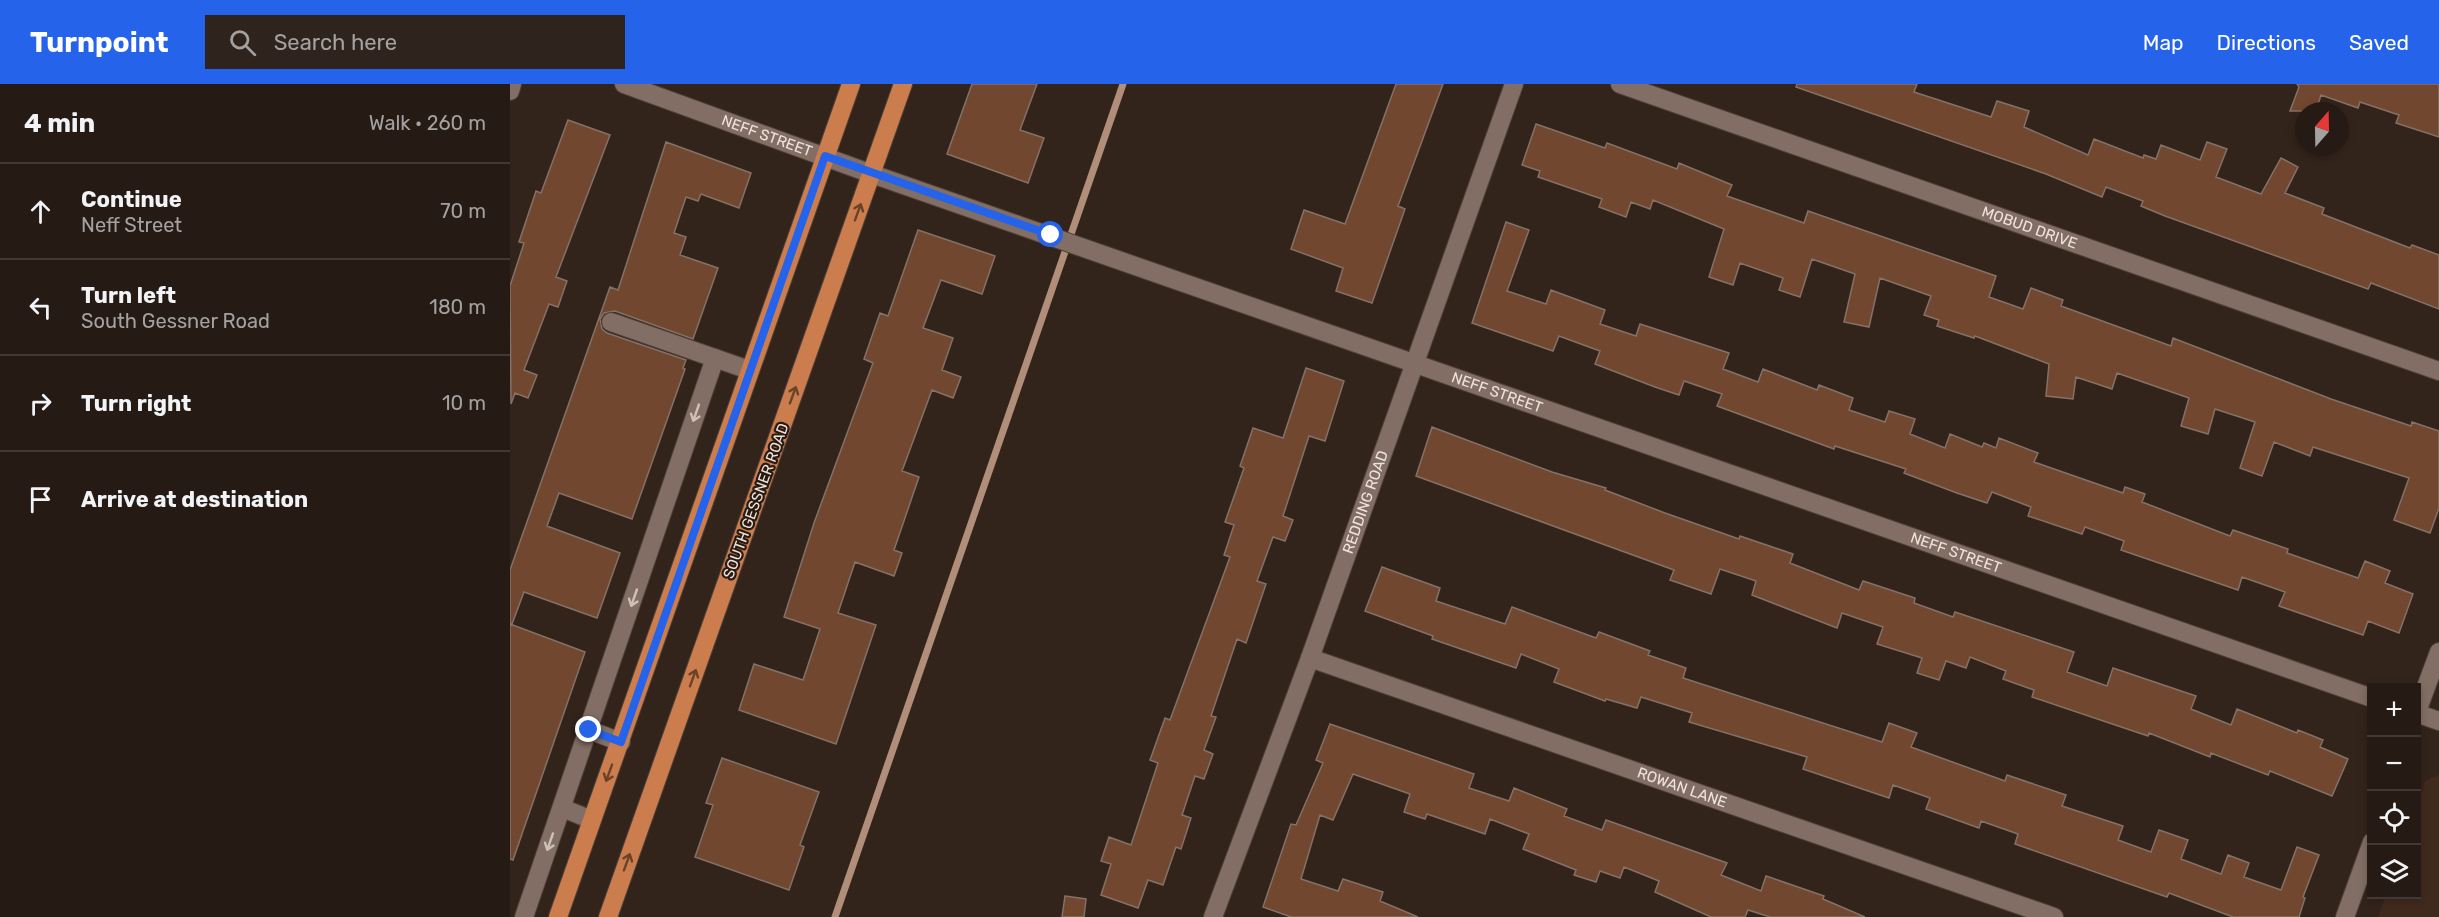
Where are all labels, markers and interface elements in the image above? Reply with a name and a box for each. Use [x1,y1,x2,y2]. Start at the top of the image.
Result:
search box [205,15,625,69]
text: Turnpoint [30,26,169,59]
icon: search [226,26,259,59]
text: Search here [274,29,397,56]
text: Map [2143,30,2184,55]
text: Directions [2217,30,2316,55]
text: Saved [2349,30,2409,55]
north arrow [2295,102,2349,156]
text: 4 min [24,108,95,139]
text: Walk · 260 m [369,111,486,135]
street label: NEFF STREET [719,111,815,161]
text: Continue [81,186,182,213]
icon: ahead [24,195,57,228]
text: 70 m [440,199,486,223]
one-way arrow [854,203,865,222]
street label: MOBUD DRIVE [1979,203,2080,253]
text: Neff Street [81,213,182,237]
route start [1037,221,1063,247]
text: Turn left [81,282,176,309]
icon: left [24,291,57,324]
text: 180 m [429,295,486,319]
text: South Gessner Road [81,309,270,333]
street label: NEFF STREET [1449,368,1545,417]
icon: right [24,387,57,420]
one-way arrow [789,387,800,405]
text: Turn right [81,390,191,417]
text: 10 m [442,391,486,415]
one-way arrow [690,403,701,422]
street label: SOUTH GESSNER ROAD [719,421,793,581]
street label: REDDING ROAD [1339,448,1392,556]
icon: arrive [24,483,57,516]
text: Arrive at destination [81,486,308,513]
street label: NEFF STREET [1908,528,2004,577]
one-way arrow [627,588,638,607]
one-way arrow [688,669,699,688]
map controls [2367,683,2421,899]
button: + [2367,683,2421,737]
route end [575,716,601,742]
button: − [2367,737,2421,791]
one-way arrow [603,763,614,782]
street label: ROWAN LANE [1635,764,1729,811]
button: locate [2367,791,2421,845]
one-way arrow [544,832,555,851]
button: layers [2367,845,2421,899]
one-way arrow [623,853,634,872]

